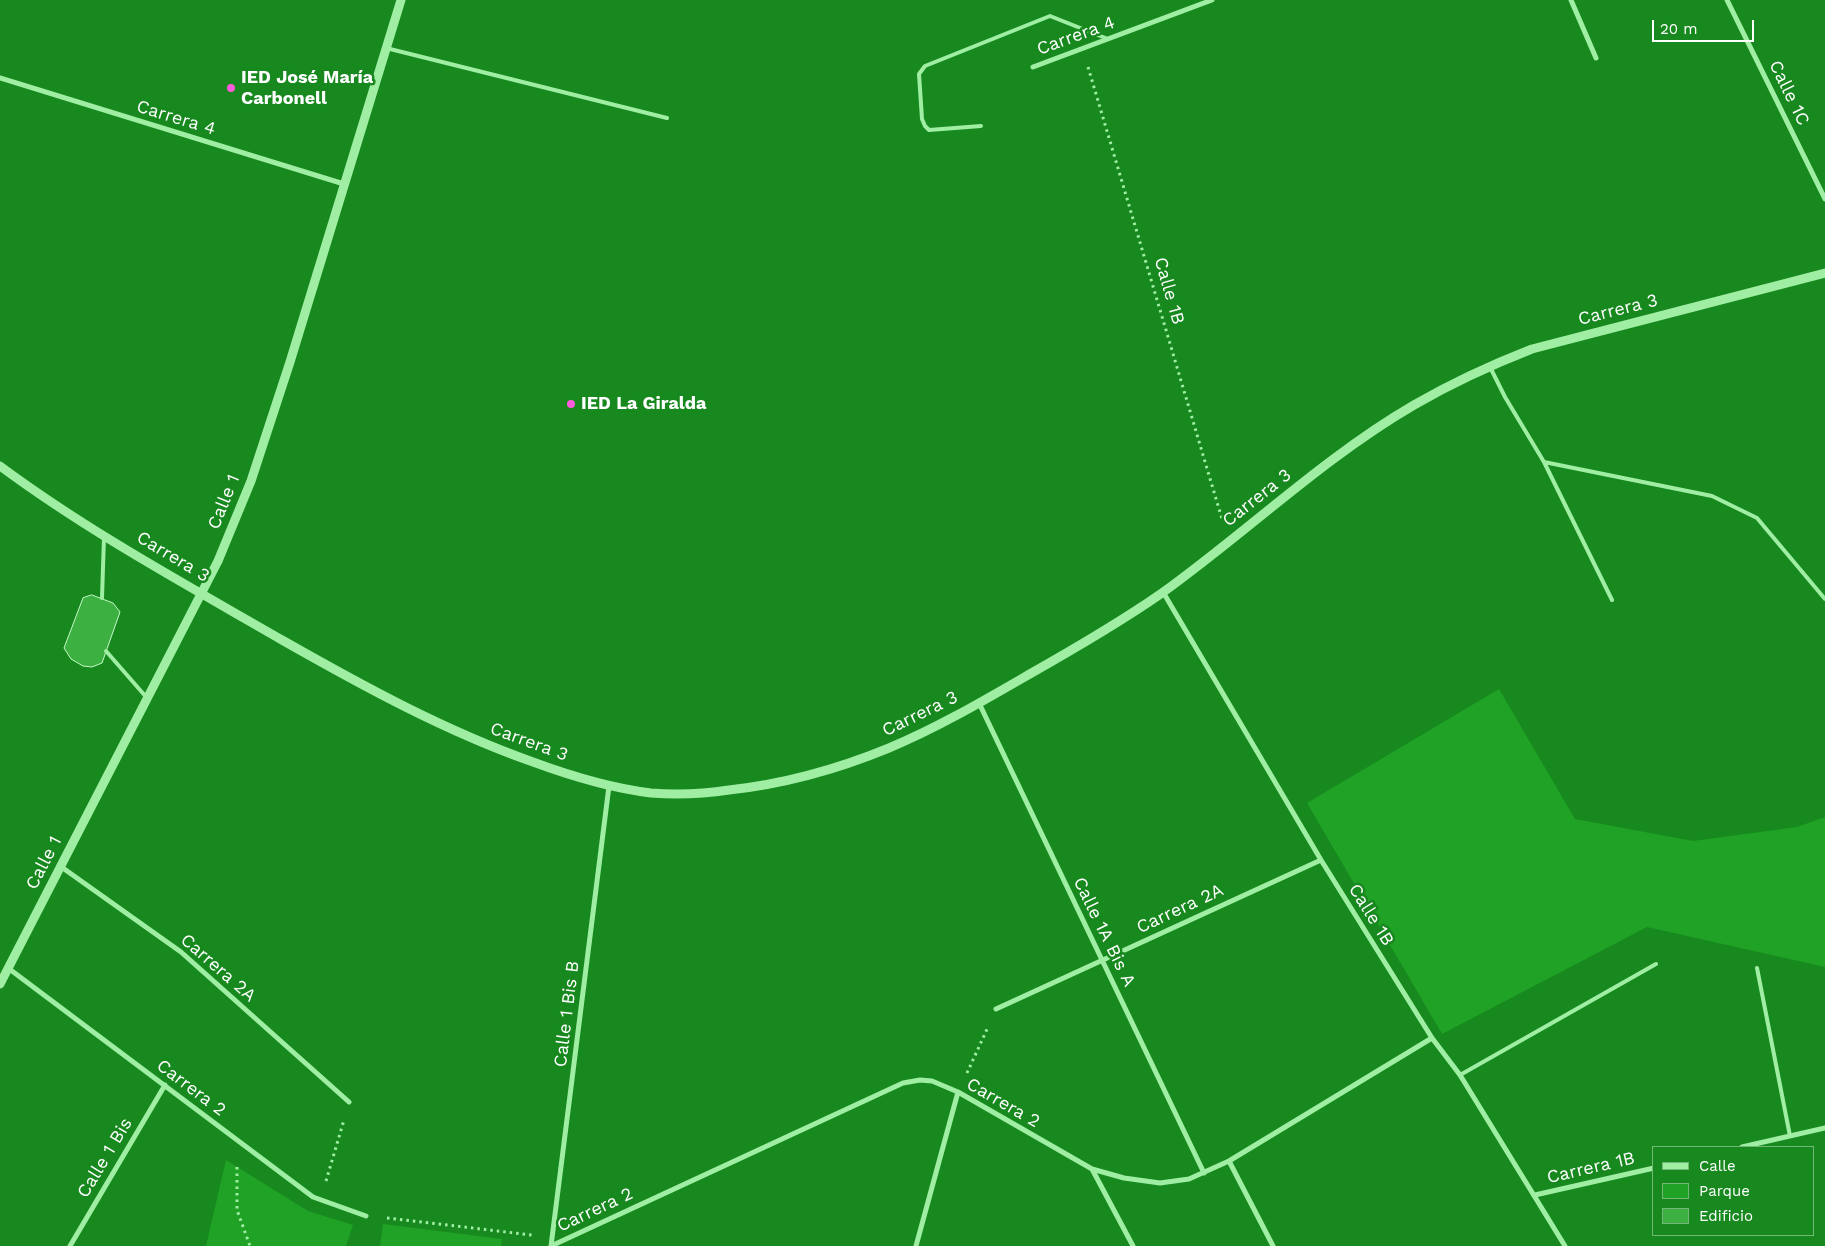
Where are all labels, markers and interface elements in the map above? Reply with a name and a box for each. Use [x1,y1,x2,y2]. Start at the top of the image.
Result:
scale bar [1655,10,1758,42]
street label: Carrera 4 [1034,12,1118,60]
text: 20 m [1660,20,1698,38]
street label: Calle 1C [1764,57,1814,129]
place label: IED José María Carbonell [241,67,373,110]
marker: IED José María Carbonell [225,82,237,94]
street label: Carrera 4 [134,96,218,140]
street label: Calle 1B [1149,255,1189,327]
street label: Carrera 3 [1576,290,1660,330]
place label: IED La Giralda [581,393,706,415]
marker: IED La Giralda [565,398,577,410]
street label: Carrera 3 [1218,464,1296,532]
street label: Calle 1 [203,471,245,533]
street label: Carrera 3 [133,527,213,587]
street label: Carrera 3 [879,686,961,742]
street label: Carrera 3 [487,718,571,766]
street label: Calle 1 [21,833,67,893]
street label: Calle 1A Bis A [1068,874,1140,990]
street label: Carrera 2A [1133,880,1227,938]
street label: Calle 1B [1344,880,1398,950]
street label: Carrera 2A [176,929,260,1007]
street label: Calle 1 Bis B [550,960,584,1068]
street label: Carrera 2 [152,1055,230,1121]
street label: Carrera 2 [962,1073,1044,1133]
street label: Calle 1 Bis [73,1114,137,1202]
legend [1652,1146,1815,1236]
street label: Carrera 1B [1545,1147,1637,1189]
text: Calle [1699,1157,1736,1175]
text: Parque [1699,1182,1750,1200]
street label: Carrera 2 [554,1183,636,1237]
text: Edificio [1699,1207,1753,1225]

